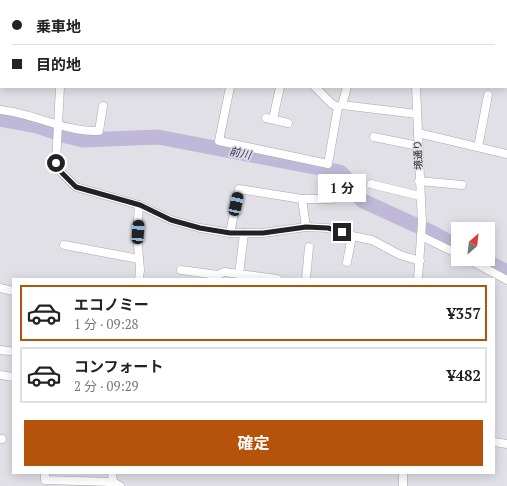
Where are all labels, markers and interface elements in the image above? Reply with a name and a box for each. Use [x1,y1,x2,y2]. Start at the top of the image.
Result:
text: 乗車地 [36,16,81,36]
text: 目的地 [36,54,81,74]
street label: 境通り [411,140,425,170]
water label: 前川 [228,144,253,162]
route start [47,154,65,172]
callout: 1 分 [318,174,366,202]
text: 1 分 [330,179,354,197]
car [228,191,244,217]
car [131,220,145,244]
north arrow [451,222,495,266]
map controls [451,222,495,266]
route end [333,223,351,241]
text: エコノミー [74,294,149,314]
icon: car [26,295,62,331]
text: ¥357 [447,303,481,323]
text: 1 分 · 09:28 [74,315,139,333]
text: コンフォート [74,356,164,376]
icon: car [26,357,62,393]
text: ¥482 [447,365,481,385]
text: 2 分 · 09:29 [74,377,139,395]
button: 確定 [24,420,483,466]

